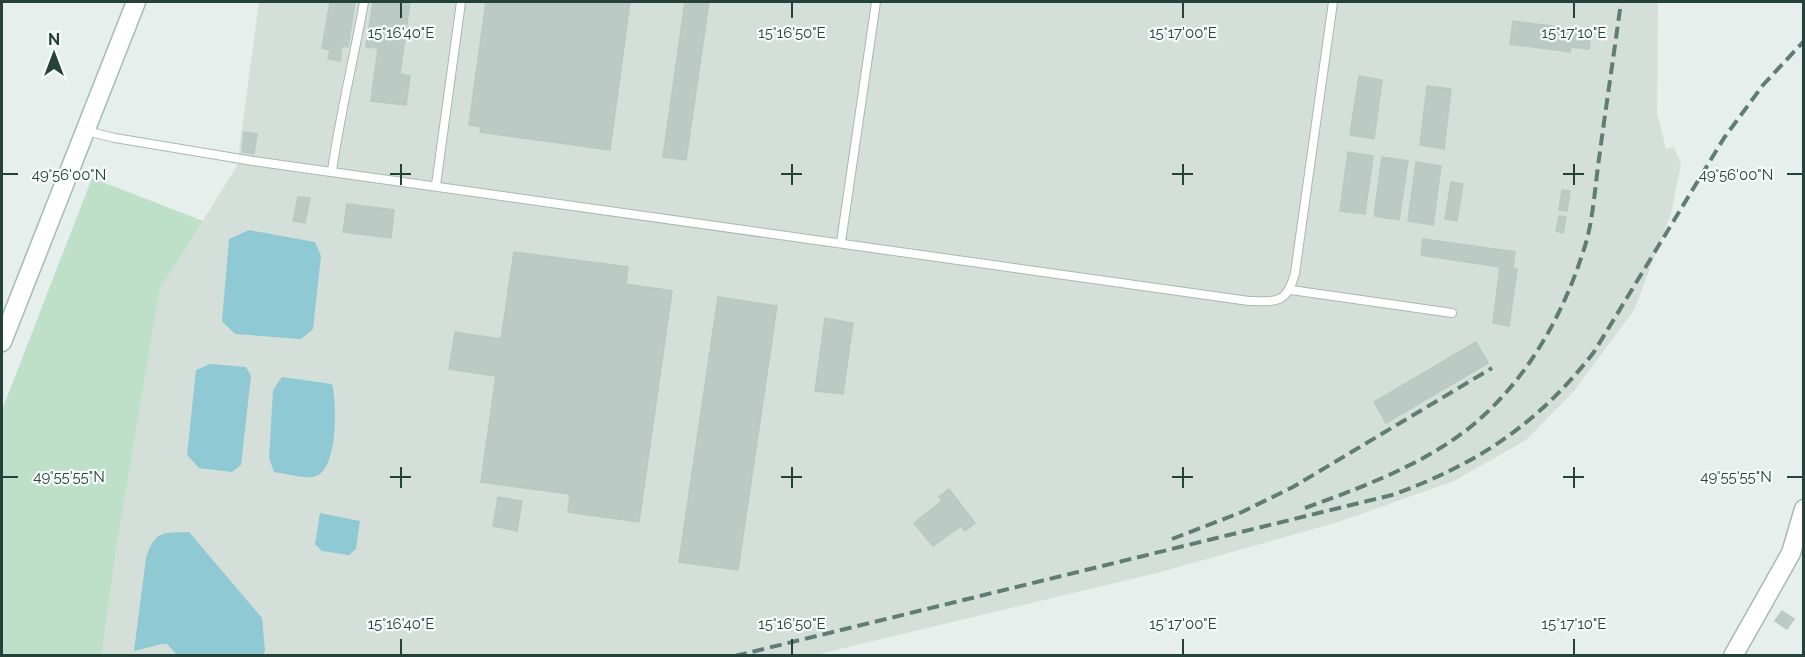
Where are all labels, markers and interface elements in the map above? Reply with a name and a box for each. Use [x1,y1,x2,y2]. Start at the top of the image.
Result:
north arrow [24,24,84,84]
text: 15°16'40"E [368,24,434,42]
text: 15°16'50"E [758,24,826,42]
text: 15°17'00"E [1149,24,1217,42]
text: 15°17'10"E [1542,24,1606,42]
text: N [48,30,60,49]
text: 49°56'00"N [32,166,106,184]
text: 49°56'00"N [1699,166,1773,184]
text: 49°55'55"N [33,468,105,486]
text: 49°55'55"N [1700,468,1772,486]
text: 15°16'40"E [368,615,434,633]
text: 15°16'50"E [758,615,826,633]
text: 15°17'00"E [1149,615,1217,633]
text: 15°17'10"E [1542,615,1606,633]

